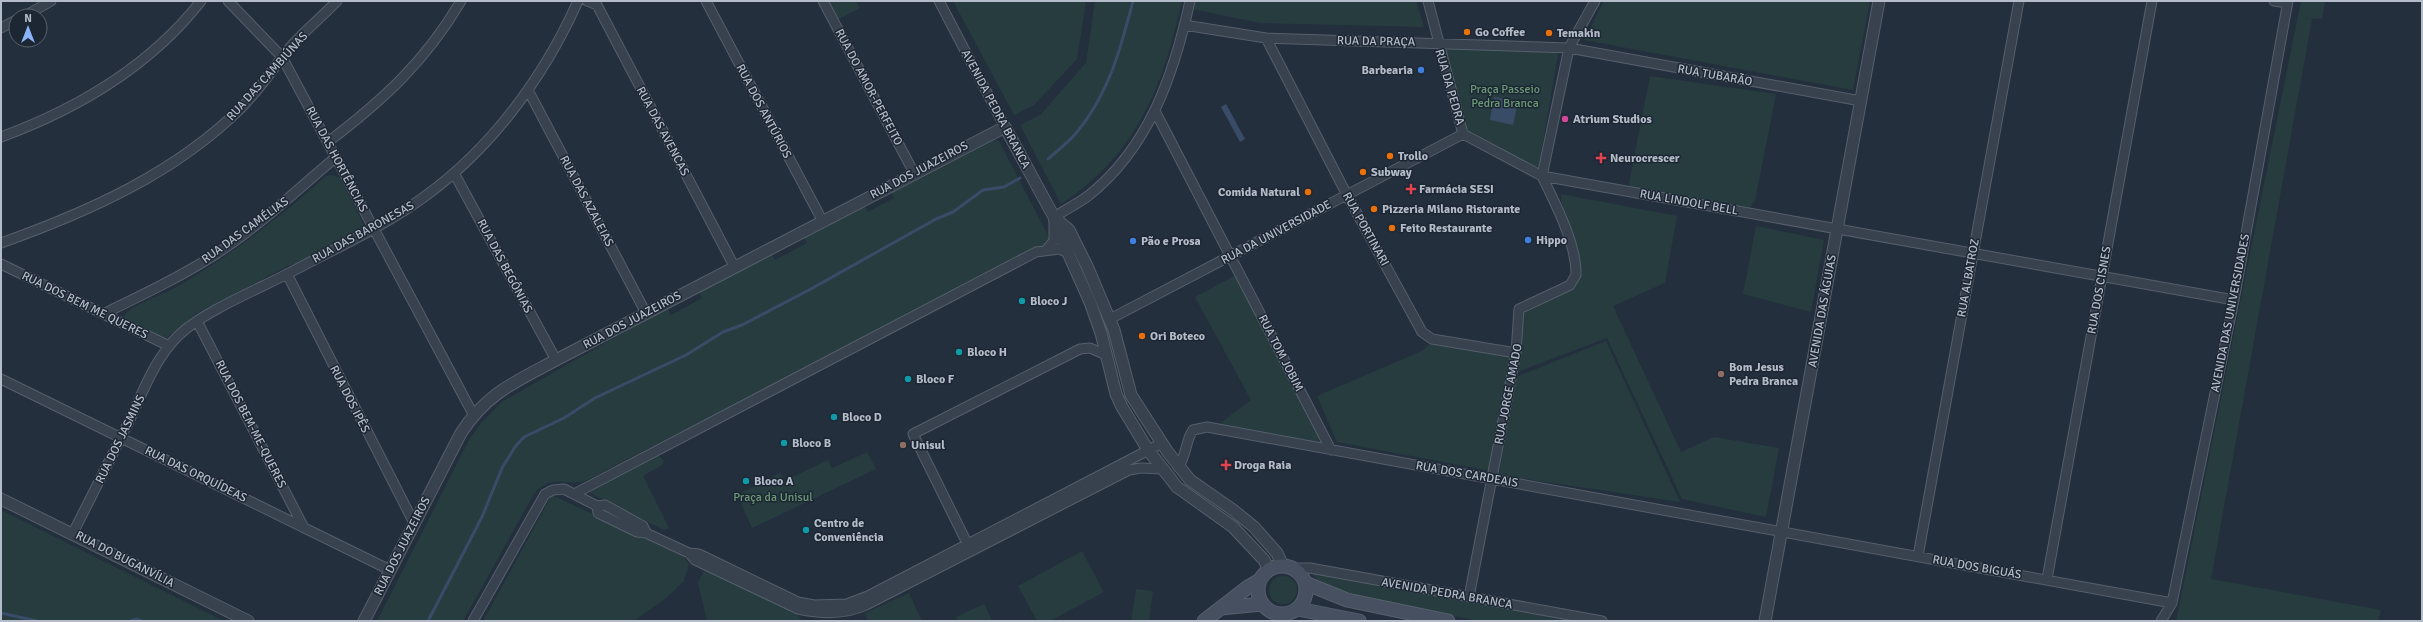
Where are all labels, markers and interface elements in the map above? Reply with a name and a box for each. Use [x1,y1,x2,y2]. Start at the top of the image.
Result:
north arrow [8,8,48,48]
text: N [24,12,32,25]
place label: Go Coffee [1475,25,1525,40]
street label: RUA DO AMOR-PERFEITO [831,26,906,148]
place label: Temakin [1557,26,1601,41]
marker: Go Coffee [1462,27,1472,37]
marker: Temakin [1544,28,1554,38]
street label: RUA DAS CAMBIÚNAS [224,29,311,124]
street label: RUA DA PRAÇA [1337,33,1416,50]
street label: AVENIDA PEDRA BRANCA [958,47,1034,172]
street label: RUA DA PEDRA [1432,47,1468,127]
street label: RUA DOS ANTÚRIOS [732,62,795,161]
street label: RUA TUBARÃO [1676,62,1754,89]
place label: Barbearia [1361,63,1413,78]
marker: Barbearia [1416,65,1426,75]
park label: Praça Passeio Pedra Branca [1470,82,1540,111]
street label: RUA DAS AVENCAS [633,84,693,179]
street label: RUA DAS HORTÊNCIAS [302,104,371,215]
place label: Atrium Studios [1573,112,1652,127]
marker: Atrium Studios [1560,114,1570,124]
street label: RUA DOS JUAZEIROS [868,138,971,203]
place label: Trollo [1398,149,1428,164]
marker: Trollo [1385,151,1395,161]
place label: Neurocrescer [1610,151,1680,166]
marker: Neurocrescer [1595,152,1607,164]
street label: RUA DAS AZALEIAS [556,153,617,250]
place label: Subway [1371,165,1412,180]
marker: Subway [1358,167,1368,177]
place label: Farmácia SESI [1419,182,1494,197]
marker: Farmácia SESI [1406,184,1416,194]
place label: Comida Natural [1218,185,1300,200]
street label: RUA LINDOLF BELL [1639,186,1739,219]
marker: Comida Natural [1303,187,1313,197]
street label: RUA PORTINARI [1339,190,1392,269]
street label: RUA DAS CAMÉLIAS [199,194,292,267]
street label: RUA DA UNIVERSIDADE [1219,197,1334,268]
street label: RUA DAS BARONESAS [310,198,417,267]
place label: Pizzeria Milano Ristorante [1382,202,1520,217]
marker: Pizzeria Milano Ristorante [1369,204,1379,214]
street label: RUA DAS BEGÔNIAS [473,217,536,316]
place label: Feito Restaurante [1400,221,1492,236]
marker: Feito Restaurante [1387,223,1397,233]
street label: AVENIDA DAS UNIVERSIDADES [2208,232,2253,394]
place label: Hippo [1536,233,1567,248]
place label: Pão e Prosa [1141,234,1201,249]
marker: Hippo [1523,235,1533,245]
marker: Pão e Prosa [1128,236,1138,246]
street label: RUA ALBATROZ [1954,237,1983,319]
street label: RUA DOS CISNES [2084,245,2115,335]
street label: AVENIDA DAS ÁGUIAS [1805,253,1840,369]
street label: RUA DOS BEM ME QUERES [19,268,151,343]
street label: RUA DOS JUAZEIROS [581,288,684,353]
place label: Bloco J [1030,294,1067,309]
marker: Bloco J [1017,296,1027,306]
street label: RUA TOM JOBIM [1255,312,1306,394]
place label: Ori Boteco [1150,329,1205,344]
marker: Ori Boteco [1137,331,1147,341]
street label: RUA JORGE AMADO [1491,342,1526,446]
place label: Bloco H [967,345,1007,360]
marker: Bloco H [954,347,964,357]
street label: RUA DOS BEM-ME-QUERES [212,358,290,491]
place label: Bom Jesus Pedra Branca [1729,360,1798,389]
street label: RUA DOS IPÊS [326,363,373,436]
marker: Bom Jesus Pedra Branca [1716,369,1726,379]
place label: Bloco F [916,372,955,387]
marker: Bloco F [903,374,913,384]
street label: RUA DOS JASMINS [92,392,149,486]
place label: Bloco D [842,410,882,425]
marker: Bloco D [829,412,839,422]
place label: Bloco B [792,436,831,451]
marker: Bloco B [779,438,789,448]
place label: Unisul [911,438,945,453]
marker: Unisul [898,440,908,450]
street label: RUA DAS ORQUÍDEAS [142,443,250,506]
place label: Droga Raia [1234,458,1291,473]
street label: RUA DOS CARDEAIS [1415,458,1520,491]
marker: Droga Raia [1221,460,1231,470]
place label: Bloco A [754,474,794,489]
marker: Bloco A [741,476,751,486]
park label: Praça da Unisul [733,490,813,505]
street label: RUA DOS JUAZEIROS [371,494,434,598]
place label: Centro de Conveniência [814,516,884,545]
marker: Centro de Conveniência [801,525,811,535]
street label: RUA DO BUGANVÍLIA [73,528,177,591]
street label: RUA DOS BIGUÁS [1931,552,2023,583]
street label: AVENIDA PEDRA BRANCA [1380,575,1514,613]

